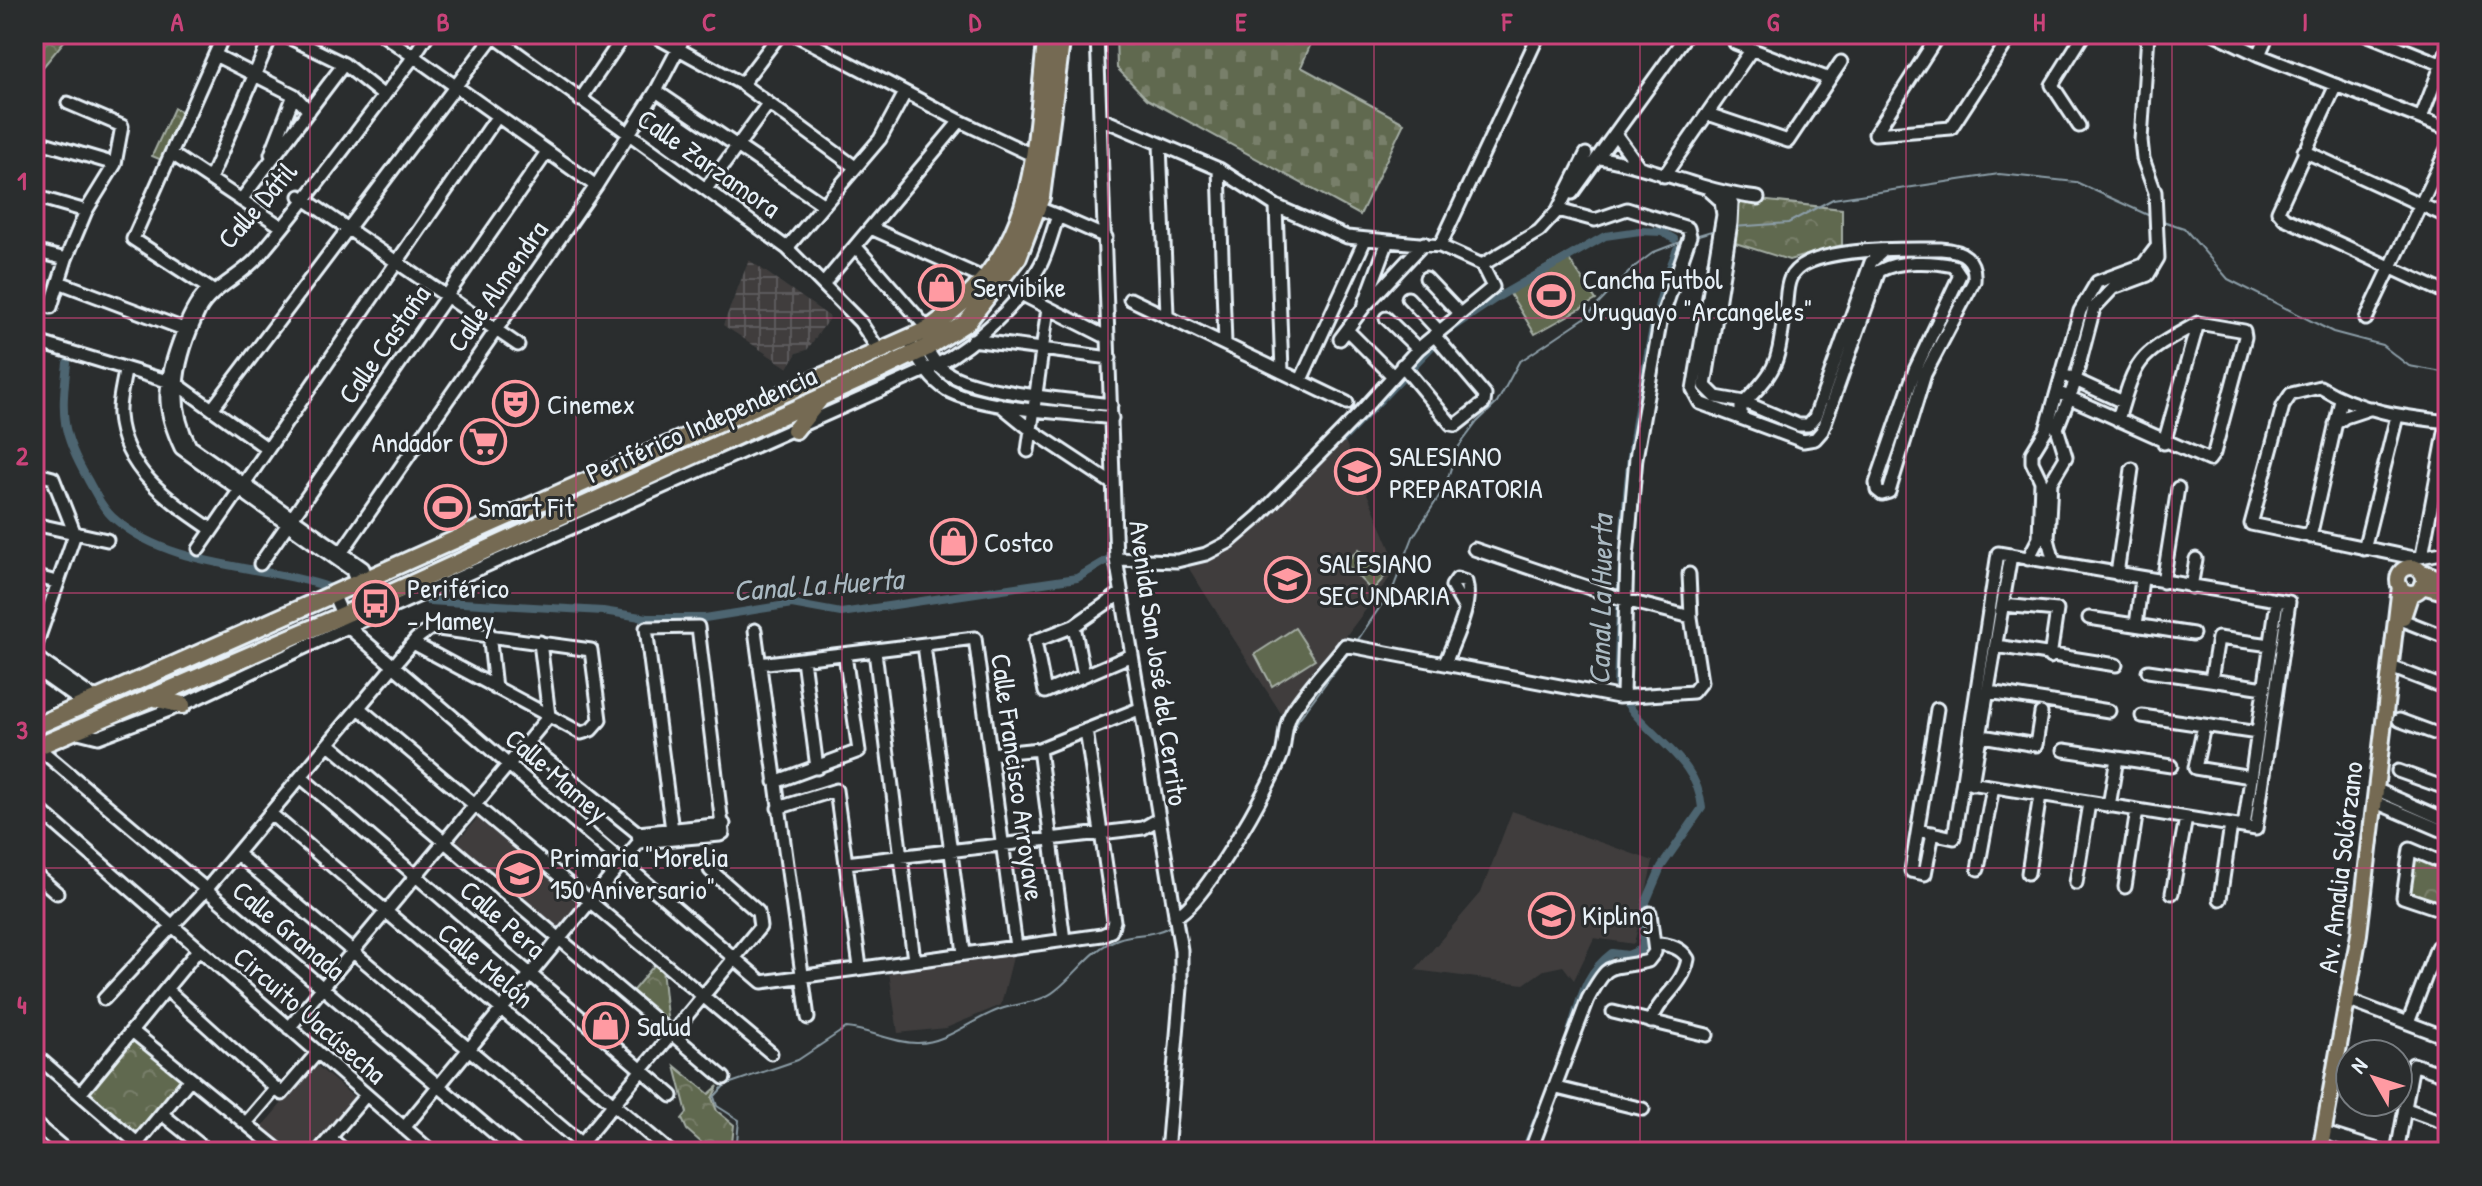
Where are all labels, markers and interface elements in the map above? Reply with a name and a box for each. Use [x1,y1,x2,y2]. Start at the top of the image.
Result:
text: A [171,4,184,39]
text: B [436,4,450,39]
text: C [702,4,716,39]
text: D [969,4,982,39]
text: E [1235,4,1247,39]
text: F [1501,4,1513,39]
text: G [1767,4,1780,39]
text: H [2033,4,2045,39]
text: I [2302,4,2308,39]
street label: Calle Zarzamora [630,100,788,226]
street label: Calle Dátil [209,153,306,257]
text: 1 [17,163,27,198]
street label: Calle Almendra [438,213,556,359]
place label: Cancha Futbol Uruguayo "Arcangeles" [1582,260,1812,330]
shop icon: Servibike [918,263,966,311]
place label: Servibike [973,268,1066,306]
sports icon: Cancha Futbol Uruguayo "Arcangeles" [1527,271,1575,319]
street label: Calle Castaña [329,277,439,411]
street label: Periférico Independencia [580,356,822,492]
theatre icon: Cinemex [492,380,540,428]
place label: Cinemex [547,385,635,423]
supermarket icon: Andador [460,418,508,466]
place label: Andador [372,423,453,461]
place label: SALESIANO PREPARATORIA [1389,437,1543,507]
text: 2 [16,438,29,473]
school or university icon: SALESIANO PREPARATORIA [1334,448,1382,496]
sports icon: Smart Fit [423,483,471,531]
place label: Smart Fit [478,488,574,526]
water label: Canal La Huerta [1579,512,1622,685]
shop icon: Costco [929,518,977,566]
street label: Avenida San José del Cerrito [1120,518,1198,808]
place label: Costco [984,523,1053,561]
place label: SALESIANO SECUNDARIA [1319,544,1450,614]
school or university icon: SALESIANO SECUNDARIA [1264,555,1312,603]
water label: Canal La Huerta [732,558,907,610]
place label: Periférico - Mamey [407,569,509,639]
bus stop icon: Periférico - Mamey [352,580,400,628]
street label: Calle Francisco Arroyave [982,651,1054,903]
text: 3 [16,712,28,747]
street label: Calle Mamey [497,719,617,831]
street label: Av. Amalia Solórzano [2308,759,2372,975]
place label: Primaria "Morelia 150 Aniversario" [550,838,728,908]
school or university icon: Primaria "Morelia 150 Aniversario" [495,849,543,897]
street label: Calle Pera [452,871,554,967]
street label: Calle Granada [224,872,354,989]
school or university icon: Kipling [1527,891,1575,939]
place label: Kipling [1582,896,1654,934]
street label: Calle Melón [430,913,542,1017]
street label: Circuito Uacúsecha [225,938,395,1092]
text: 4 [17,987,27,1022]
shop icon: Salud [582,1002,630,1050]
place label: Salud [637,1007,690,1045]
north arrow [2334,1038,2414,1118]
text: N [2343,1051,2374,1079]

